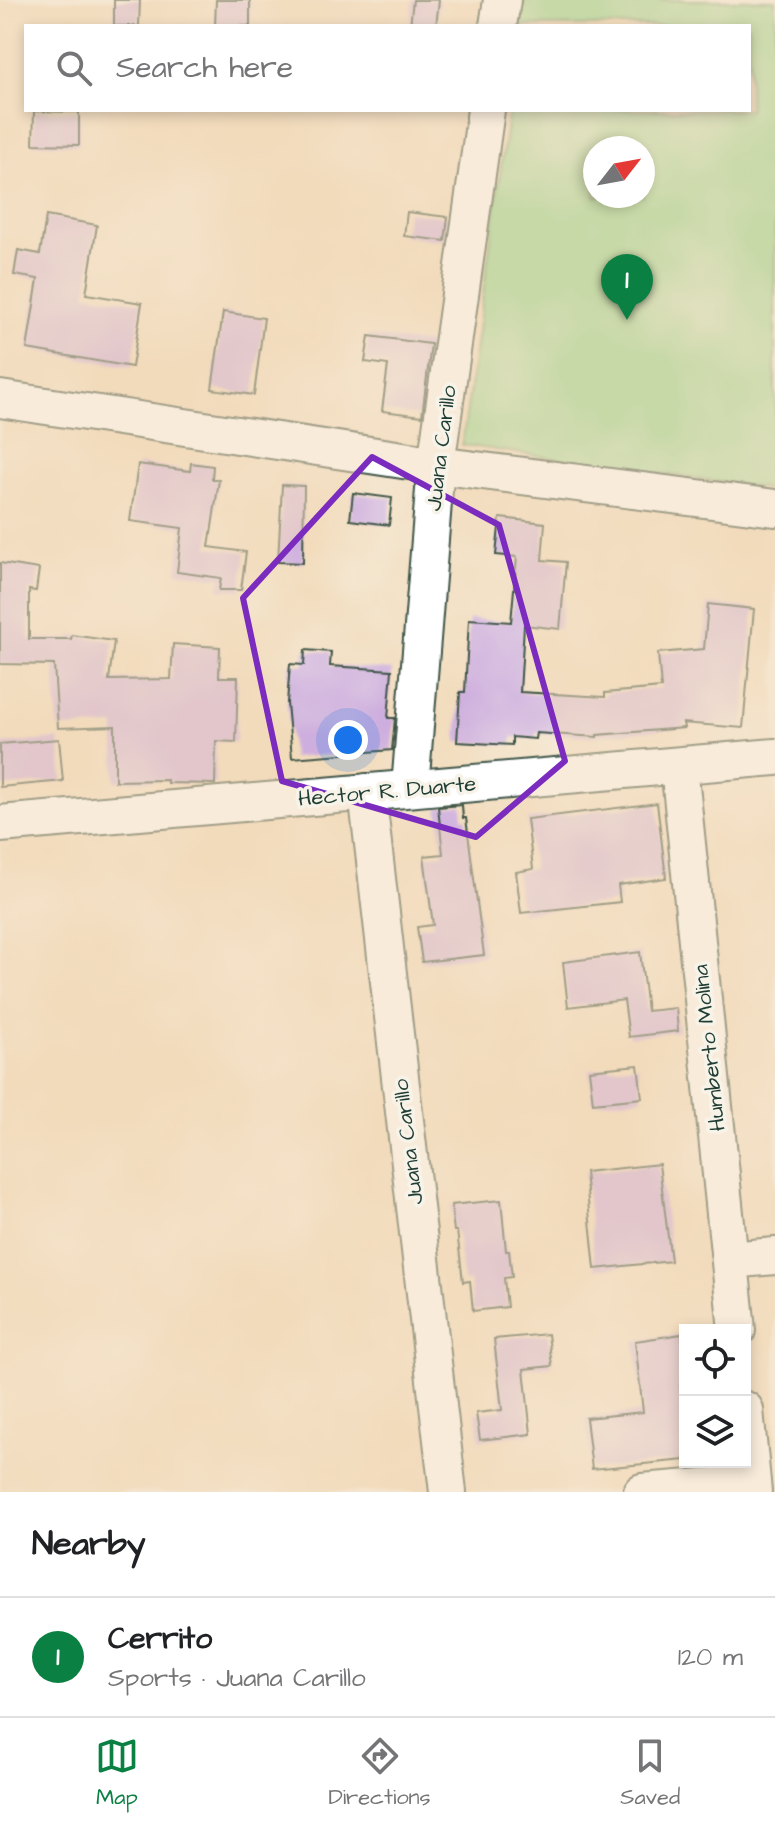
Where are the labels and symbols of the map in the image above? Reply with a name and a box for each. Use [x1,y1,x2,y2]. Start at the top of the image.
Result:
north arrow [583,136,655,208]
pin: 1 [601,254,653,320]
street label: Juana Carillo [418,383,465,513]
your location [328,720,368,760]
street label: Hector R. Duarte [297,768,477,815]
street label: Humberto Molina [685,963,734,1133]
street label: Juana Carillo [385,1077,432,1207]

